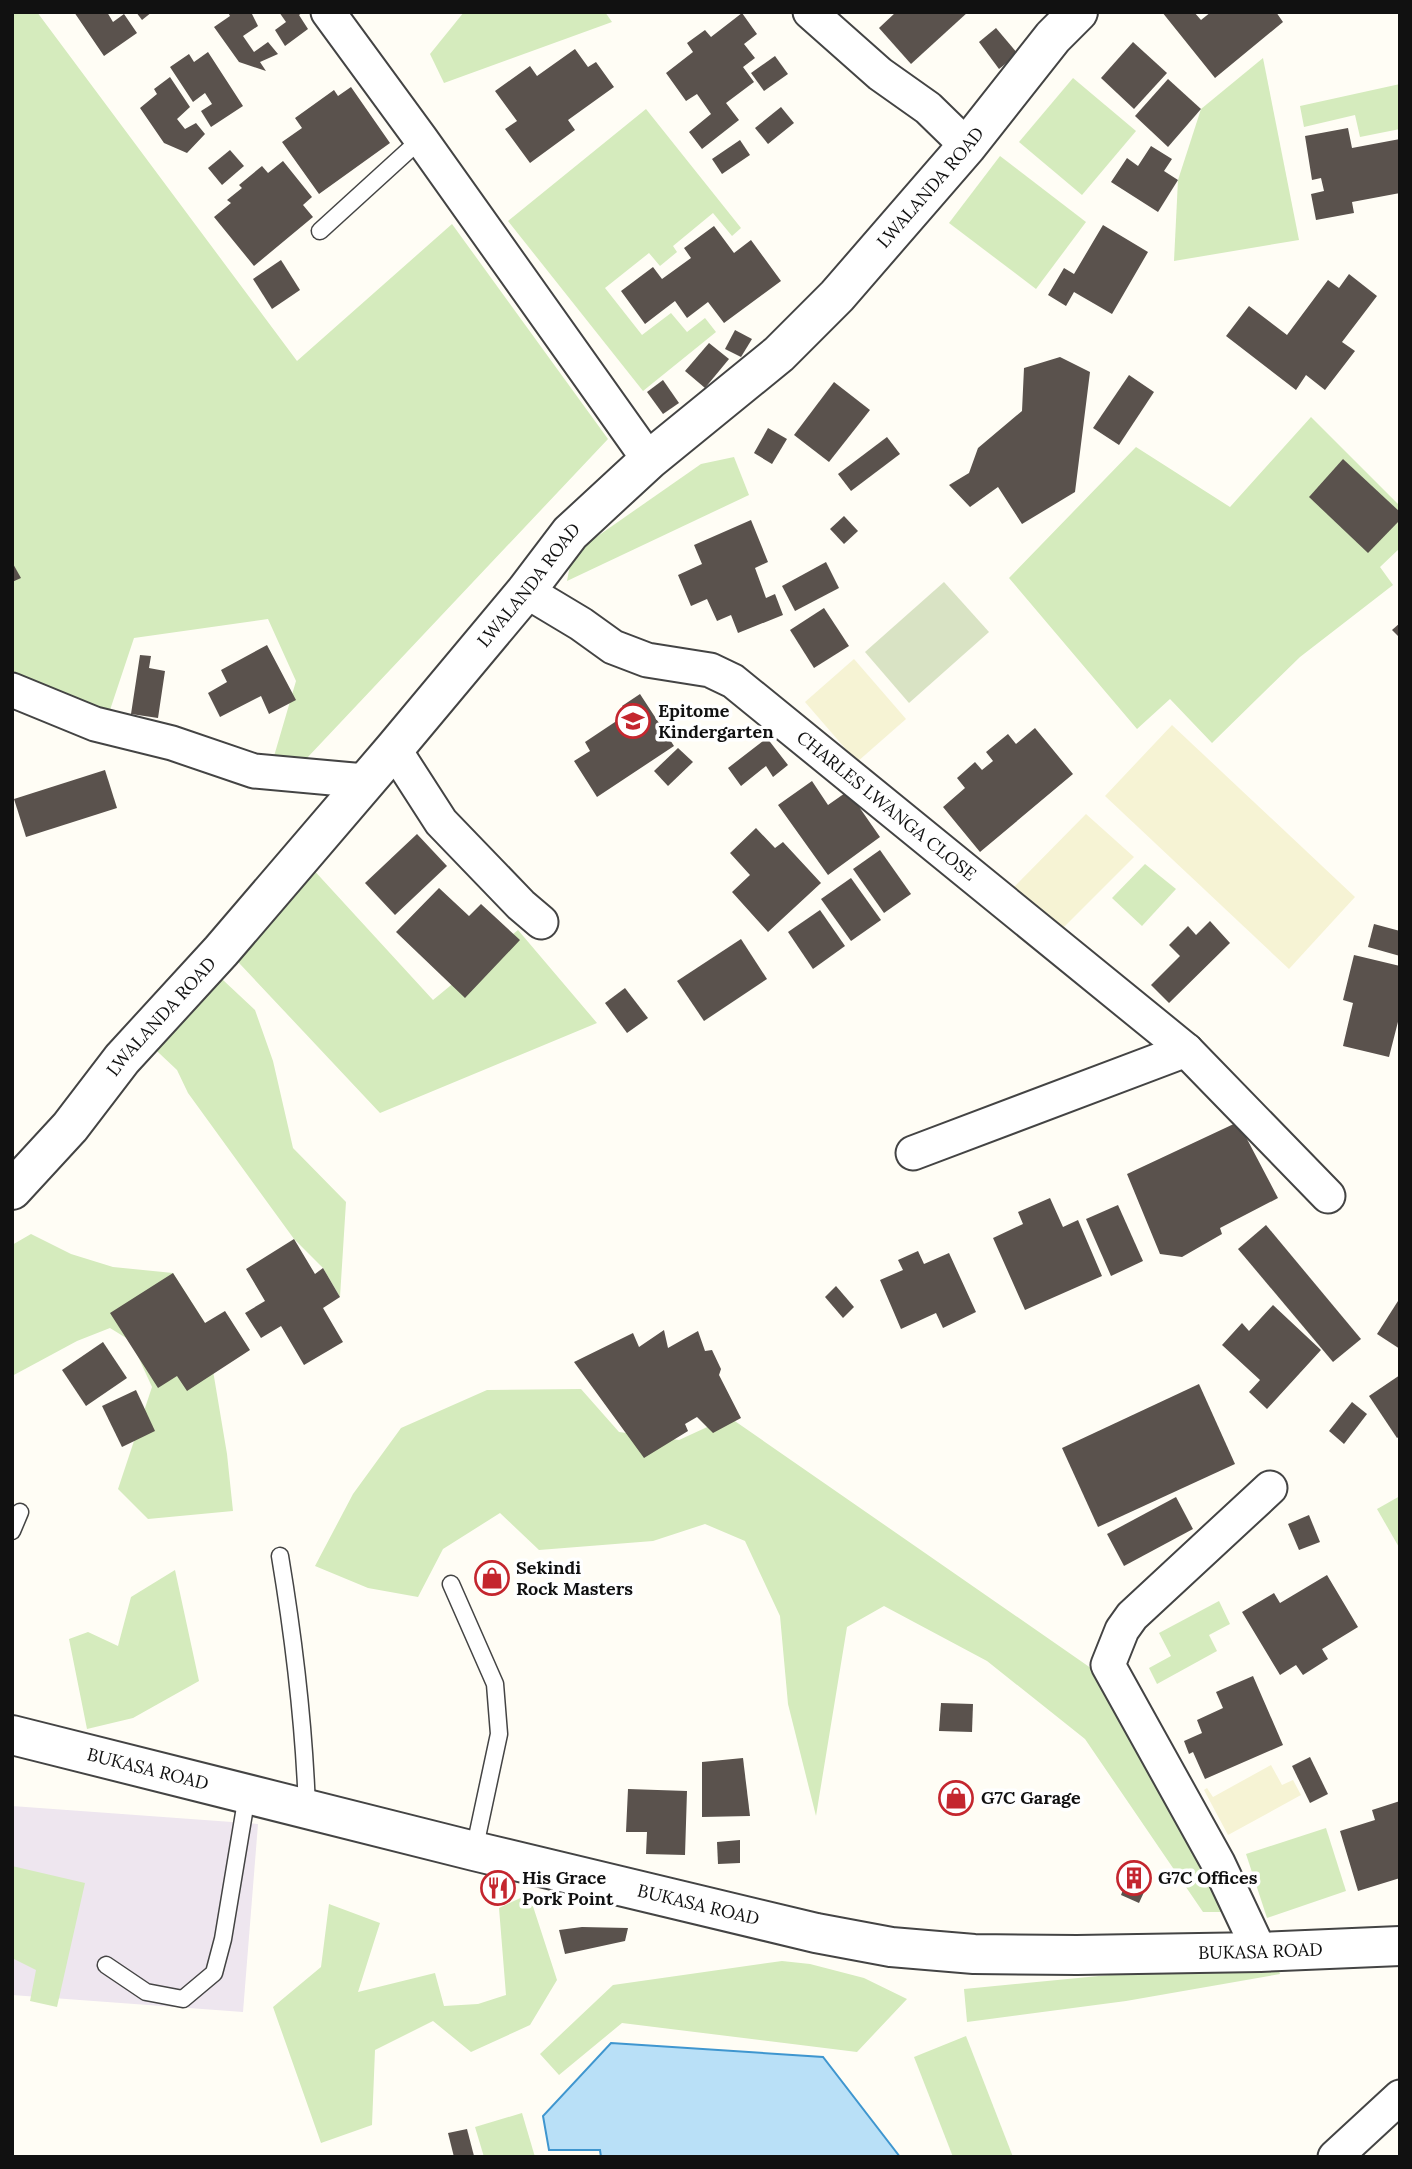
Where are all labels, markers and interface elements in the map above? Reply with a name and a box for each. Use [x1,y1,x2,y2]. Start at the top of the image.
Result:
street label: LWALANDA ROAD [872,122,989,253]
street label: LWALANDA ROAD [472,517,585,652]
place label: Epitome Kindergarten [658,699,774,743]
school or university icon: Epitome Kindergarten [614,702,652,740]
street label: CHARLES LWANGA CLOSE [792,725,981,886]
street label: LWALANDA ROAD [101,952,221,1080]
place label: Sekindi Rock Masters [516,1556,633,1600]
shop icon: Sekindi Rock Masters [473,1559,511,1597]
street label: BUKASA ROAD [85,1742,211,1795]
shop icon: G7C Garage [937,1779,975,1817]
place label: G7C Garage [981,1786,1081,1809]
building icon: G7C Offices [1115,1859,1153,1897]
place label: His Grace Pork Point [522,1866,614,1910]
place label: G7C Offices [1158,1866,1258,1889]
restaurant icon: His Grace Pork Point [479,1869,517,1907]
street label: BUKASA ROAD [635,1879,762,1930]
street label: BUKASA ROAD [1198,1937,1323,1964]

